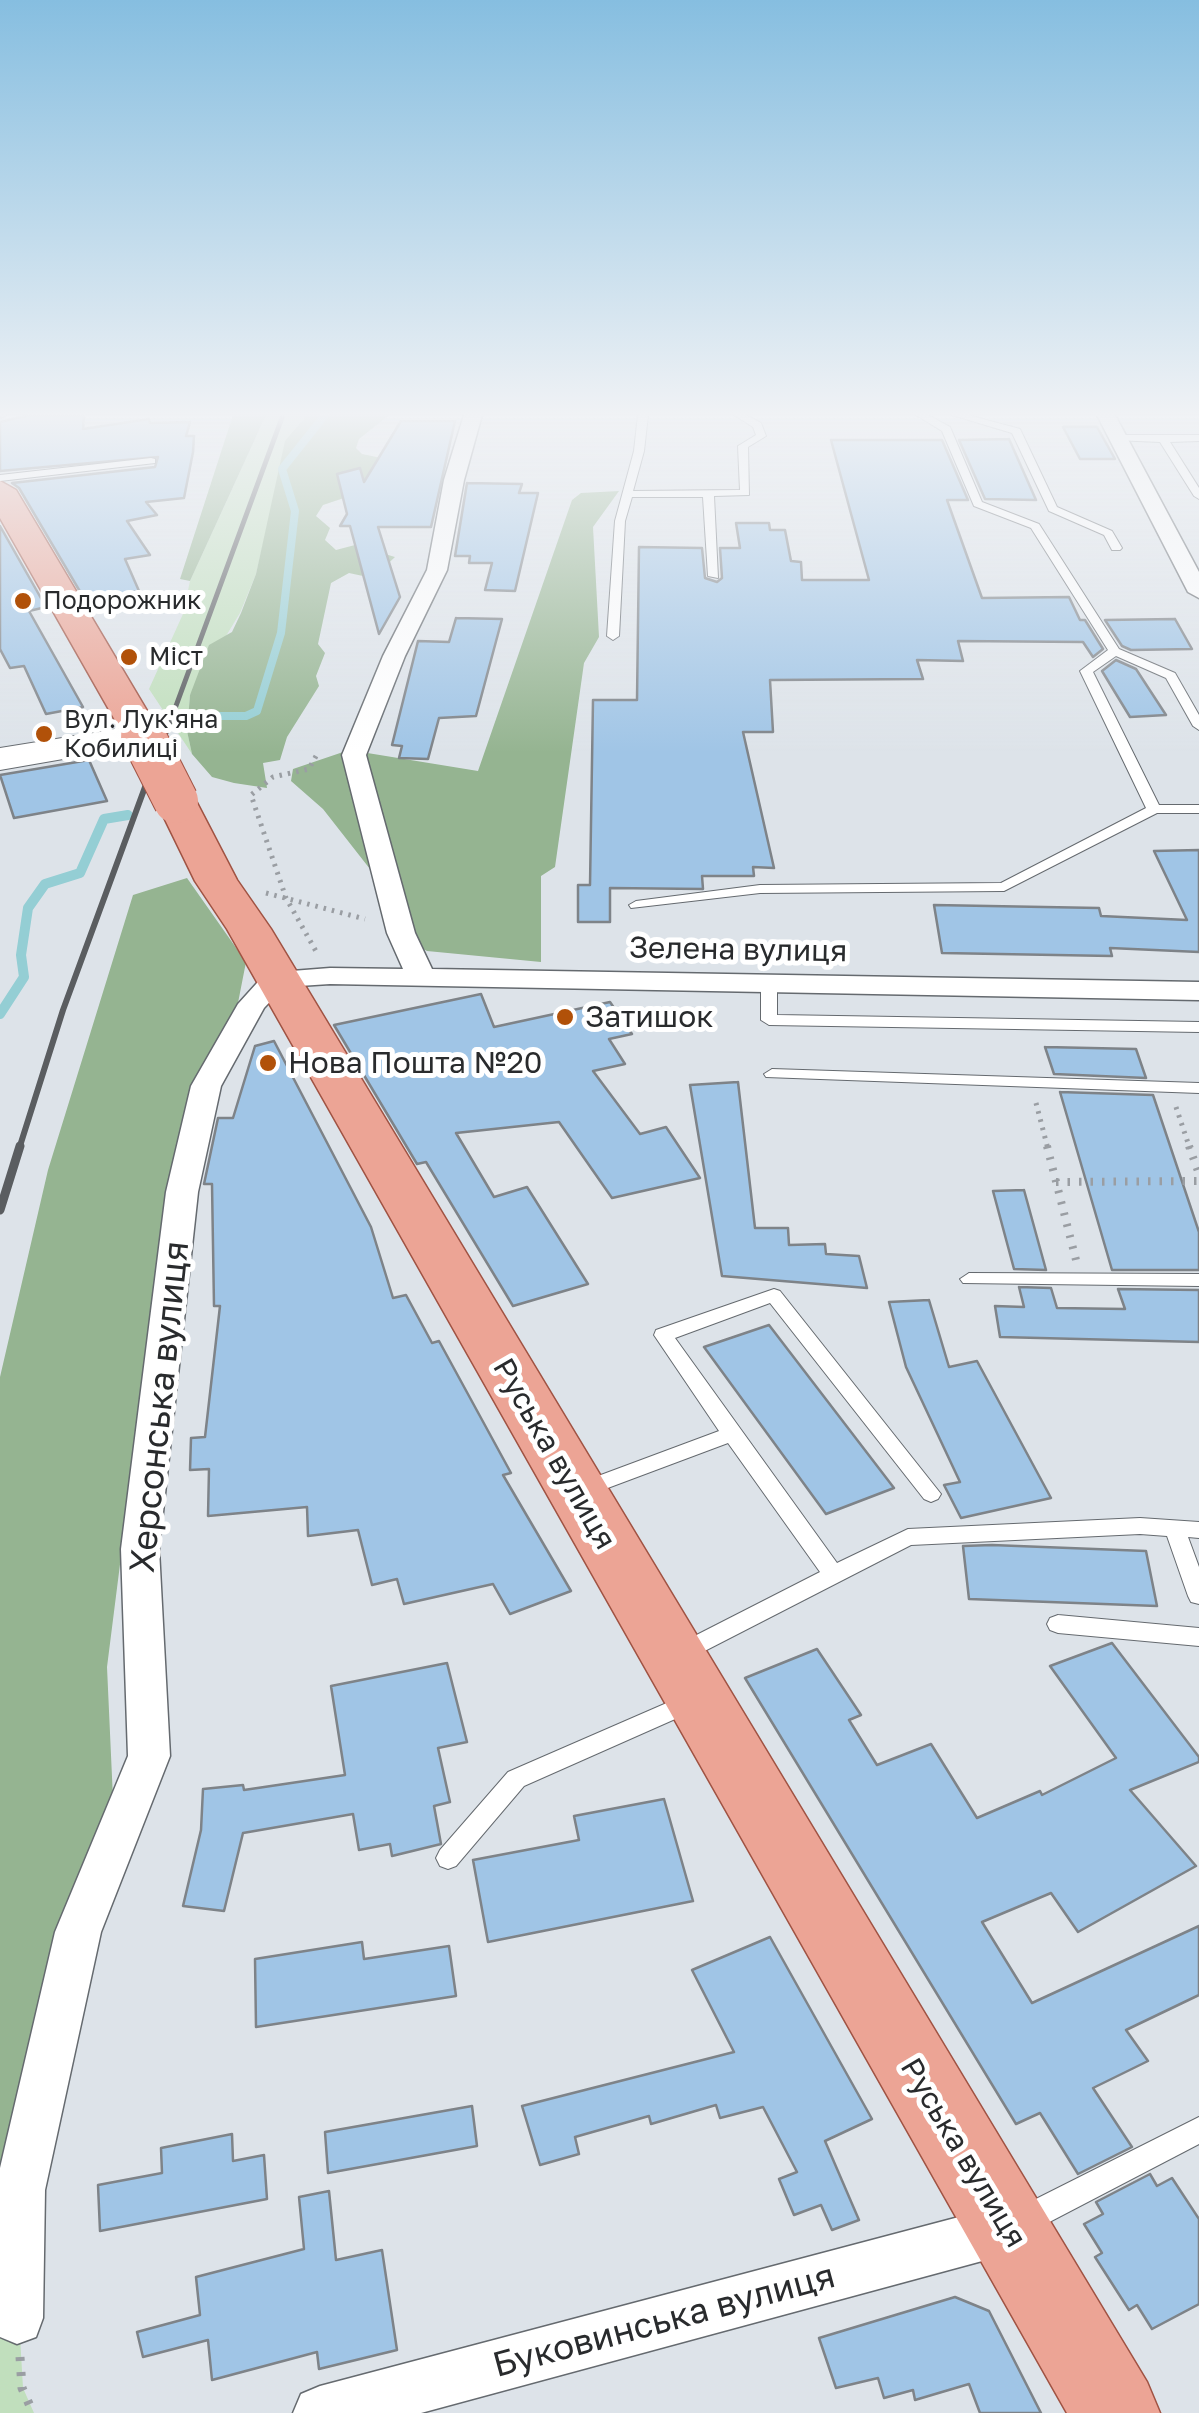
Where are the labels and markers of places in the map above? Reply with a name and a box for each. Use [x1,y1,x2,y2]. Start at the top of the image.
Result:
place label: Подорожник [43,586,201,616]
marker: Подорожник [12,590,34,612]
place label: Міст [149,642,203,672]
marker: Міст [118,646,140,668]
place label: Вул. Лук'яна Кобилиці [64,705,218,764]
marker: Вул. Лук'яна Кобилиці [33,723,55,745]
place label: Затишок [585,999,713,1035]
marker: Затишок [554,1006,576,1028]
place label: Нова Пошта №20 [288,1045,542,1081]
marker: Нова Пошта №20 [257,1052,279,1074]

